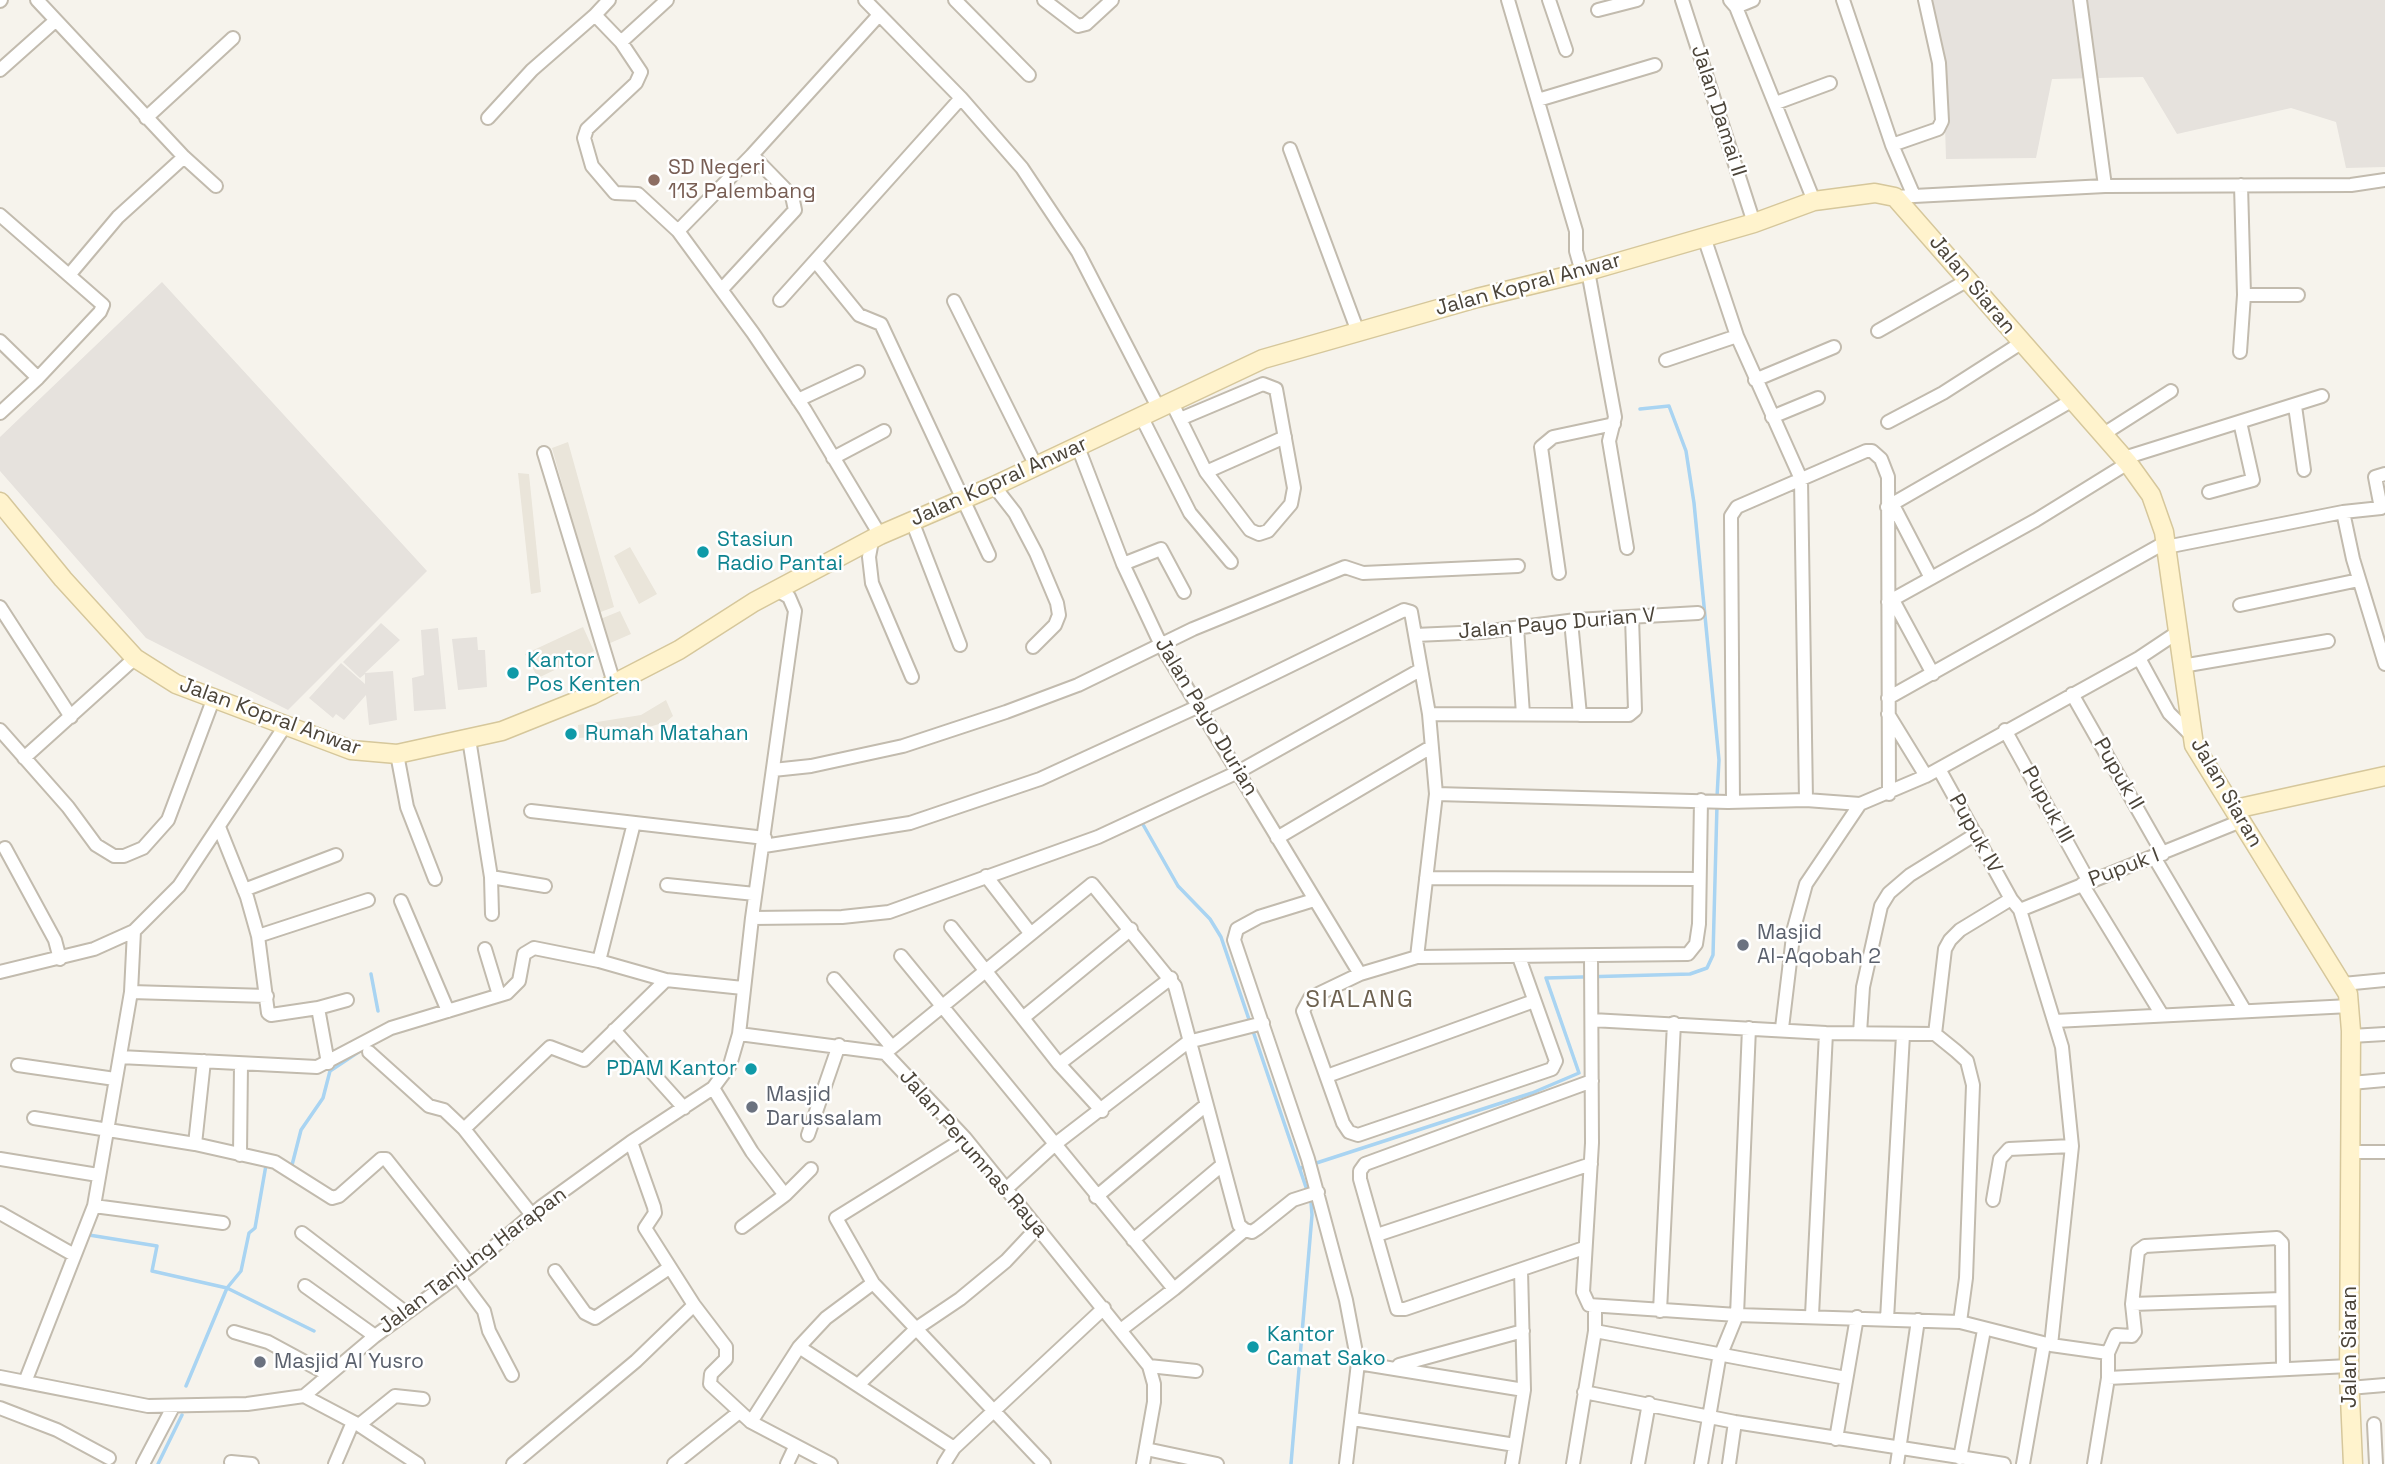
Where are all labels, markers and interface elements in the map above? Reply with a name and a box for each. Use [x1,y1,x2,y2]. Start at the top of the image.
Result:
street label: Jalan Damai II [1685,42,1751,180]
place label: SD Negeri 113 Palembang [668,155,816,205]
marker: SD Negeri 113 Palembang [646,172,662,188]
street label: Jalan Siaran [1923,230,2021,340]
street label: Jalan Kopral Anwar [1432,248,1624,322]
street label: Jalan Kopral Anwar [907,432,1091,532]
place label: Stasiun Radio Pantai [717,527,843,577]
marker: Stasiun Radio Pantai [695,544,711,560]
street label: Jalan Payo Durian V [1457,603,1657,645]
street label: Jalan Payo Durian [1149,633,1263,801]
place label: Kantor Pos Kenten [527,648,641,698]
marker: Kantor Pos Kenten [505,665,521,681]
street label: Jalan Kopral Anwar [176,672,364,762]
place label: Rumah Matahan [585,721,749,747]
marker: Rumah Matahan [563,726,579,742]
street label: Pupuk II [2087,734,2149,814]
street label: Jalan Siaran [2185,734,2267,852]
street label: Pupuk III [2016,762,2078,848]
street label: Pupuk IV [1943,790,2007,878]
street label: Pupuk I [2085,843,2163,893]
place label: Masjid Al-Aqobah 2 [1757,920,1881,970]
marker: Masjid Al-Aqobah 2 [1735,937,1751,953]
district label: SIALANG [1306,986,1414,1014]
place label: PDAM Kantor [606,1056,737,1082]
marker: PDAM Kantor [743,1061,759,1077]
street label: Jalan Perumnas Raya [893,1065,1053,1243]
place label: Masjid Darussalam [766,1082,882,1132]
marker: Masjid Darussalam [744,1099,760,1115]
street label: Jalan Tanjung Harapan [374,1182,572,1340]
street label: Jalan Siaran [2337,1286,2363,1408]
place label: Kantor Camat Sako [1267,1322,1386,1372]
marker: Kantor Camat Sako [1245,1339,1261,1355]
place label: Masjid Al Yusro [274,1349,424,1375]
marker: Masjid Al Yusro [252,1354,268,1370]

